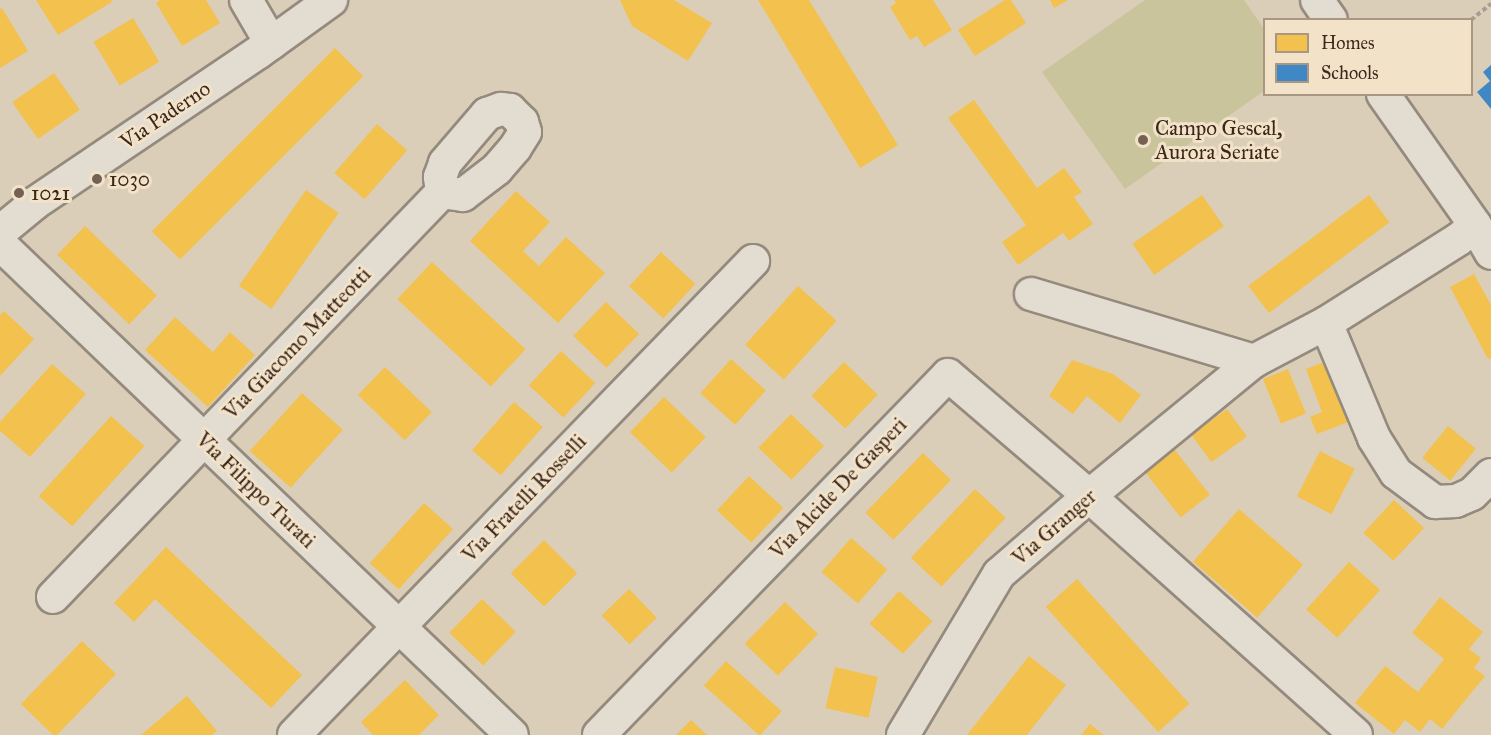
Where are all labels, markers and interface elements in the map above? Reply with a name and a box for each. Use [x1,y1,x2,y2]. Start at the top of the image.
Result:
legend [1263,18,1473,96]
text: Homes [1321,32,1375,54]
text: Schools [1321,62,1379,84]
street label: Via Paderno [115,76,215,154]
place label: Campo Gescal, Aurora Seriate [1155,115,1282,165]
marker: Campo Gescal, Aurora Seriate [1136,133,1150,147]
place label: 1030 [109,166,150,192]
marker: 1030 [90,172,104,186]
place label: 1021 [31,180,70,206]
marker: 1021 [12,186,26,200]
street label: Via Giacomo Matteotti [218,262,376,424]
street label: Via Alcide De Gasperi [764,412,912,564]
street label: Via Filippo Turati [191,427,321,553]
street label: Via Fratelli Rosselli [457,429,591,567]
street label: Via Granger [1007,483,1101,571]

